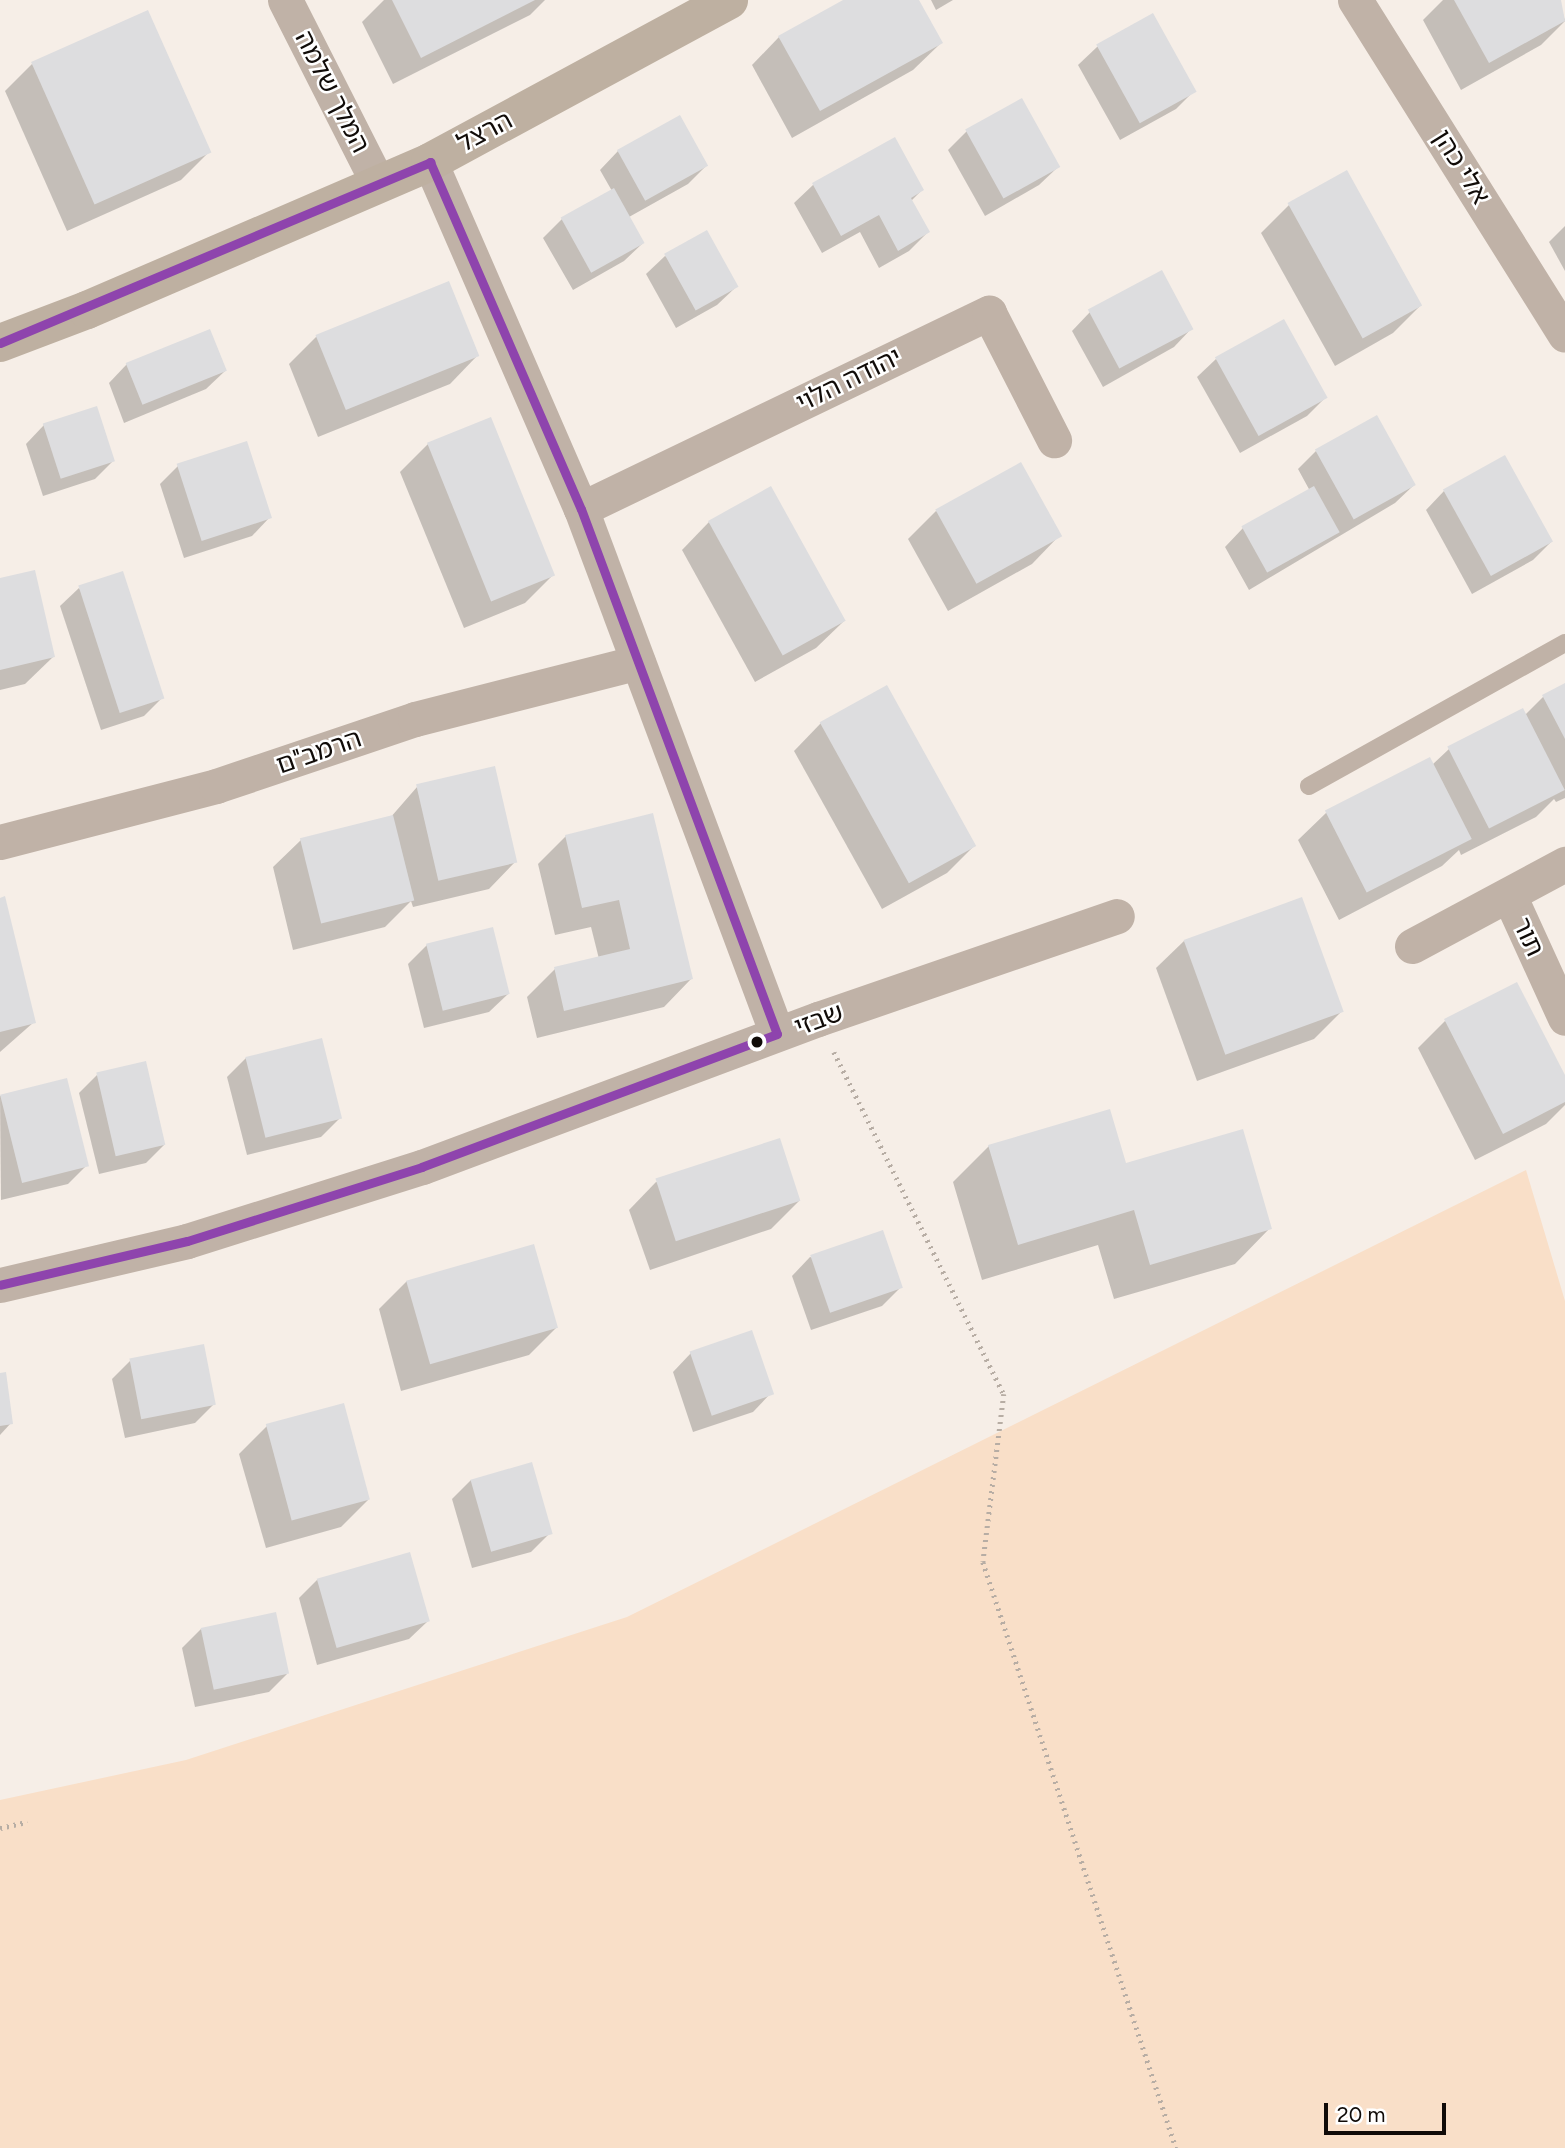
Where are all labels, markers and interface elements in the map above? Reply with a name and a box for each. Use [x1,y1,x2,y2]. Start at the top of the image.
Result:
street label: המלך שלמה [288,26,376,158]
street label: הרצל [452,105,518,159]
street label: אלי כהן [1426,124,1496,210]
street label: יהודה הלוי [791,341,907,419]
street label: הרמב"ם [272,723,366,781]
street label: תור [1506,913,1550,961]
street label: שבזי [790,997,848,1043]
unlabelled marker [750,1035,764,1049]
scale bar [1327,2088,1450,2132]
text: 20 m [1337,2102,1385,2127]

